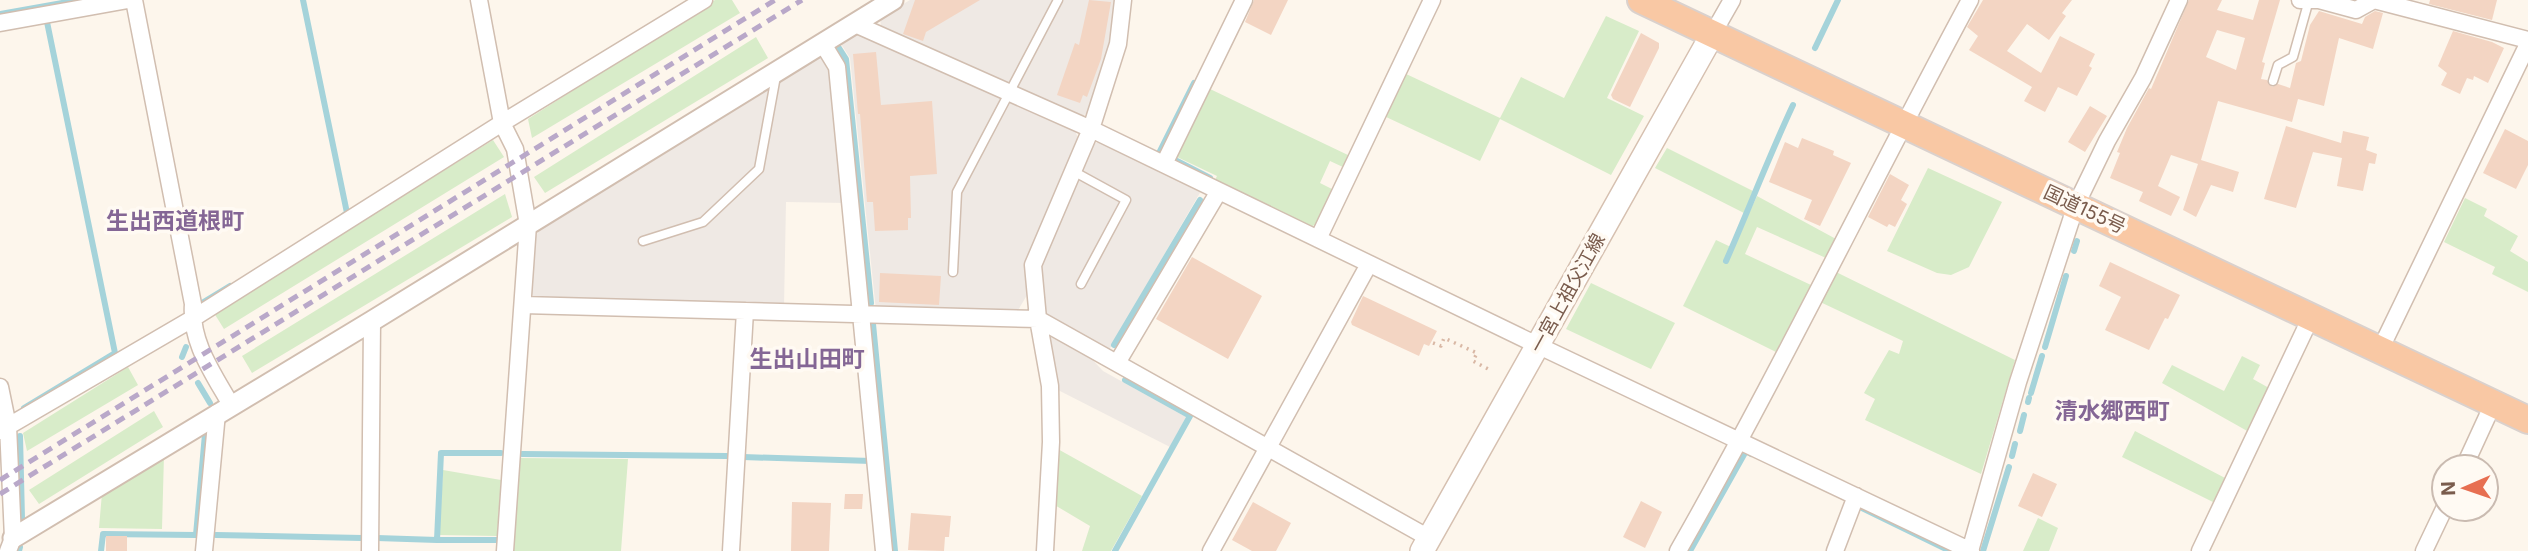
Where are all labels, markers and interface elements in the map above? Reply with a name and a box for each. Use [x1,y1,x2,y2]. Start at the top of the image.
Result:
street label: 国道155号 [2040,180,2129,238]
district label: 生出西道根町 [106,207,244,235]
street label: 一宮上祖父江線 [1525,229,1610,357]
district label: 生出山田町 [750,345,865,373]
district label: 清水郷西町 [2055,397,2170,425]
north arrow [2430,453,2500,523]
text: N [2437,481,2460,496]

